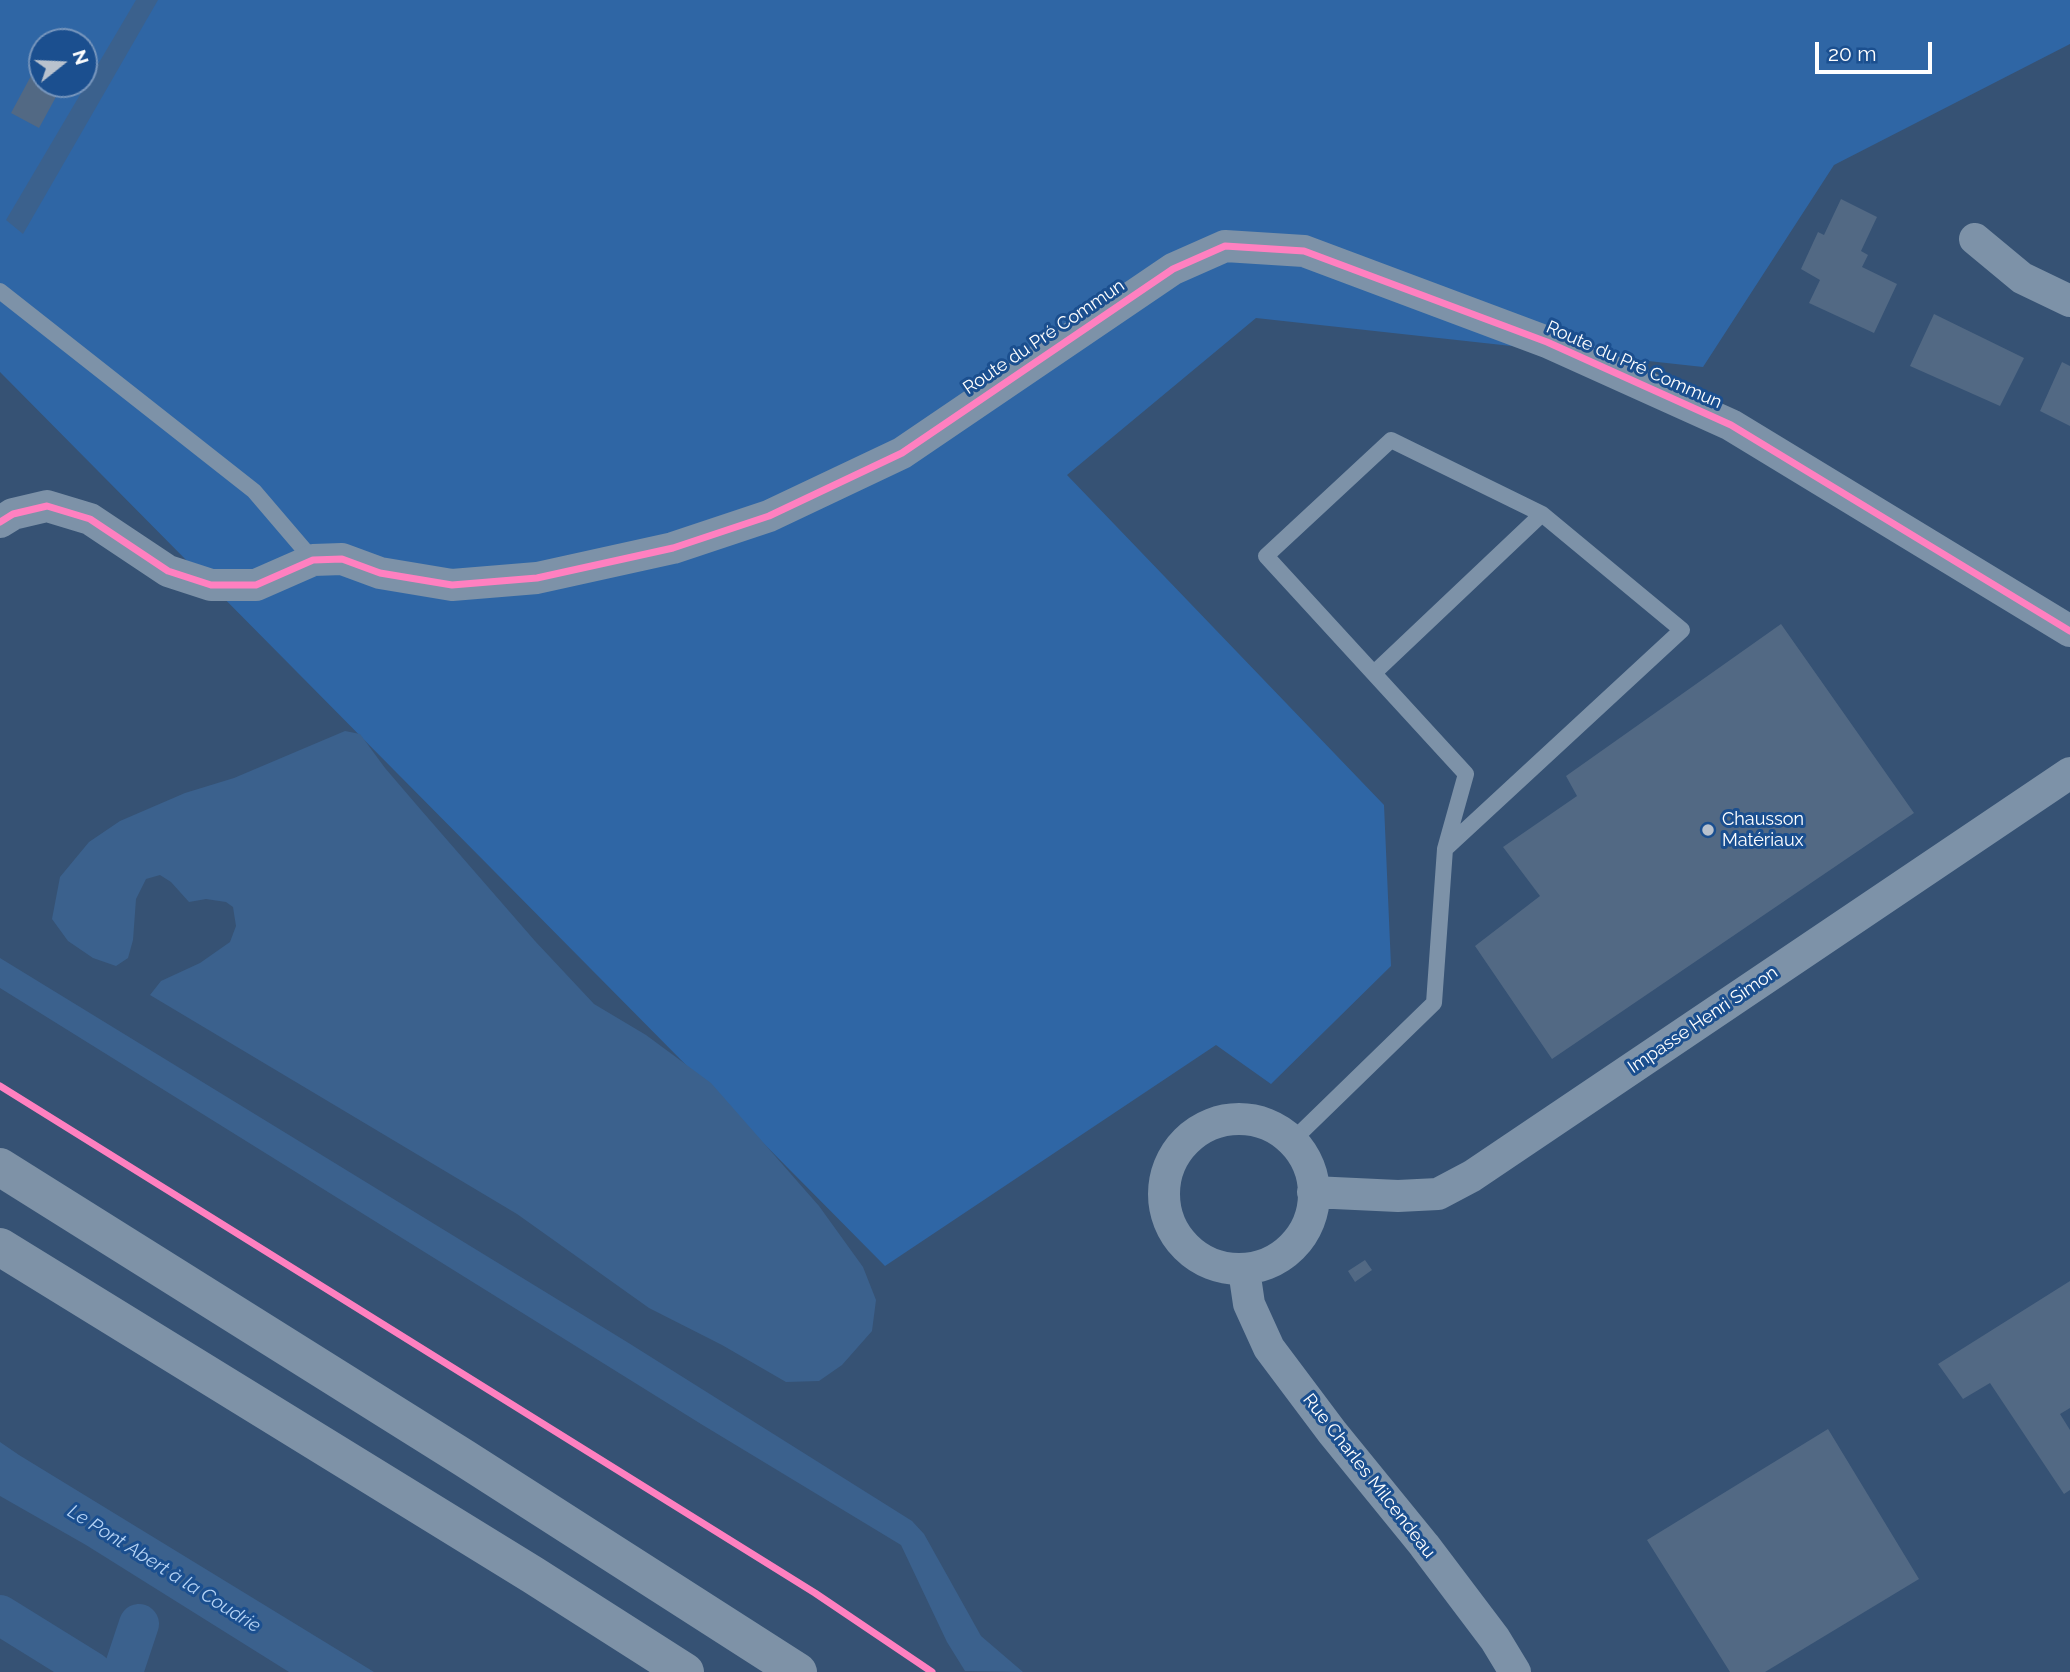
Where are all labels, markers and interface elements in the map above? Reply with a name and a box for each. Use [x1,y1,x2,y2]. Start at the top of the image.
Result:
north arrow [28,28,98,98]
scale bar [1818,28,1935,72]
text: 20 m [1828,41,1876,66]
text: N [68,47,94,67]
street label: Route du Pré Commun [959,275,1129,399]
street label: Route du Pré Commun [1543,316,1725,414]
place label: Chausson Matériaux [1722,809,1804,852]
marker: Chausson Matériaux [1700,822,1716,838]
street label: Impasse Henri Simon [1624,962,1782,1078]
street label: Rue Charles Milcendeau [1298,1389,1440,1563]
water label: Le Pont Abert à la Coudrie [63,1500,265,1638]

